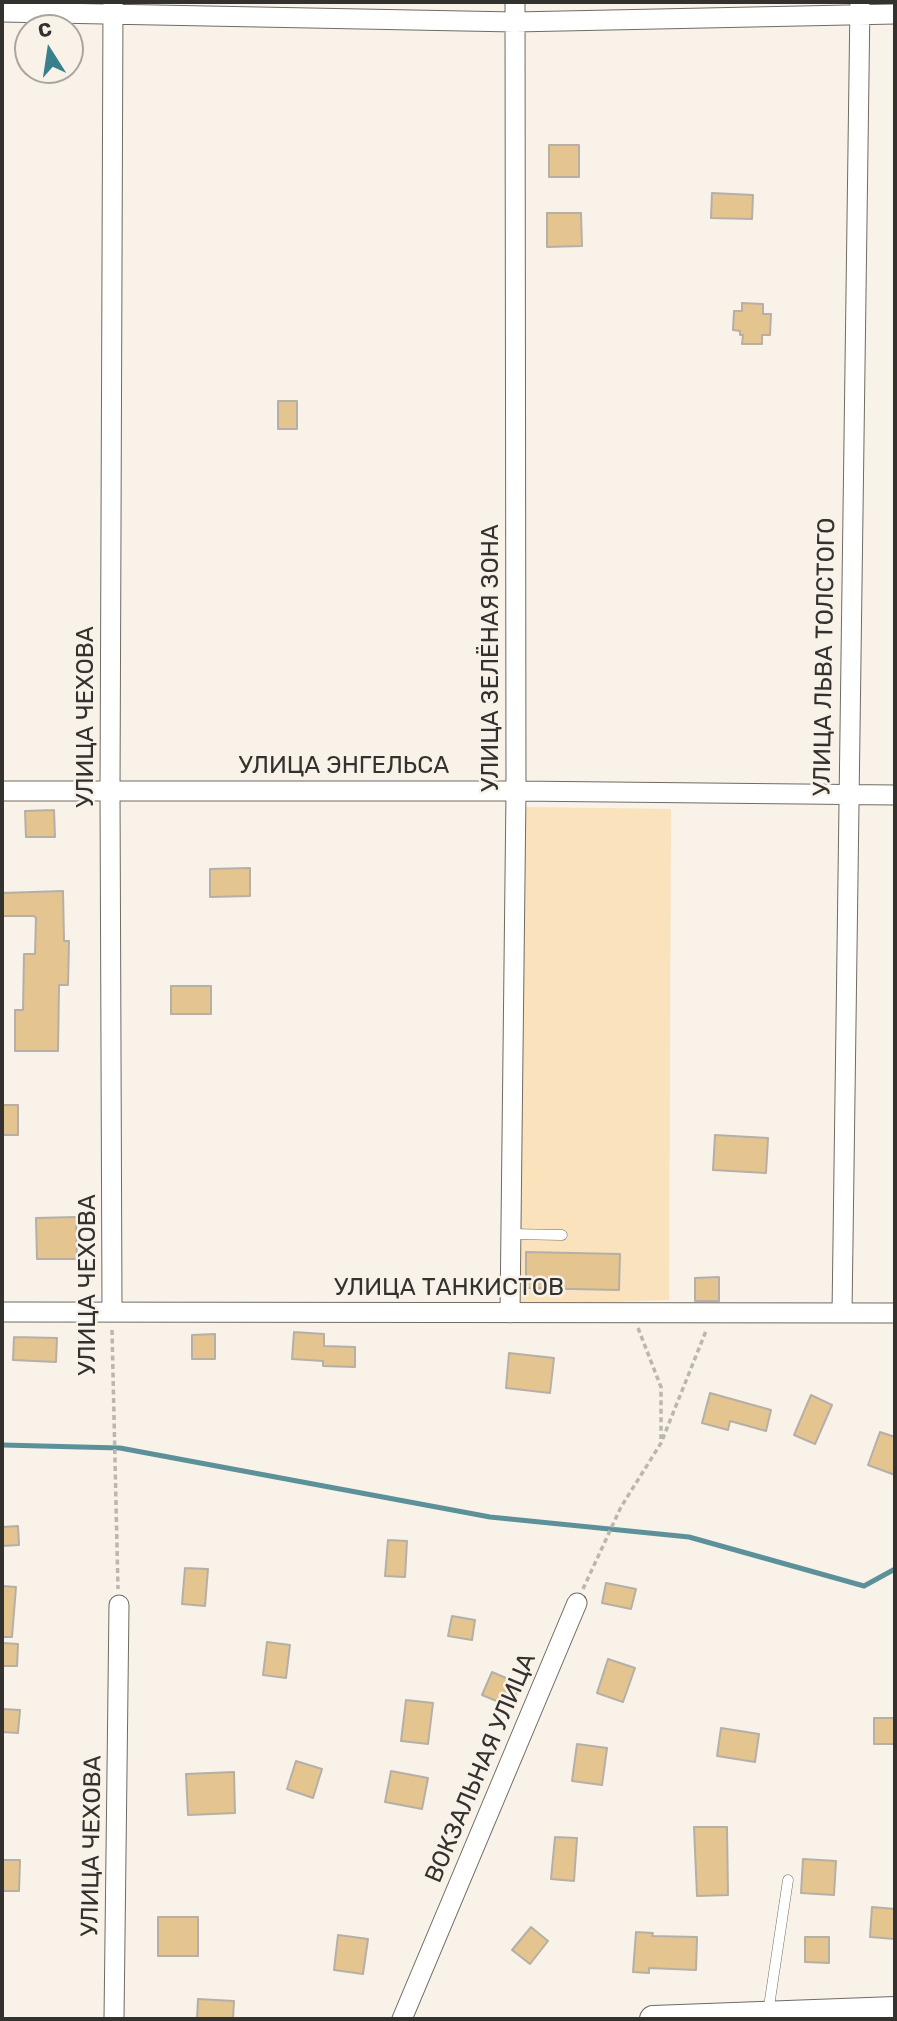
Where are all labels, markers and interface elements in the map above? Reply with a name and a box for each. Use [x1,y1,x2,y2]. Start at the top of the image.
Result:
north arrow [14,14,84,84]
text: С [36,17,54,43]
street label: УЛИЦА ЛЬВА ТОЛСТОГО [808,518,842,796]
street label: УЛИЦА ЗЕЛЁНАЯ ЗОНА [477,524,505,792]
street label: УЛИЦА ЧЕХОВА [72,626,100,808]
street label: УЛИЦА ЭНГЕЛЬСА [239,752,449,780]
street label: УЛИЦА ЧЕХОВА [74,1194,102,1376]
street label: УЛИЦА ТАНКИСТОВ [334,1274,564,1302]
street label: ВОКЗАЛЬНАЯ УЛИЦА [420,1649,542,1887]
street label: УЛИЦА ЧЕХОВА [76,1755,108,1937]

